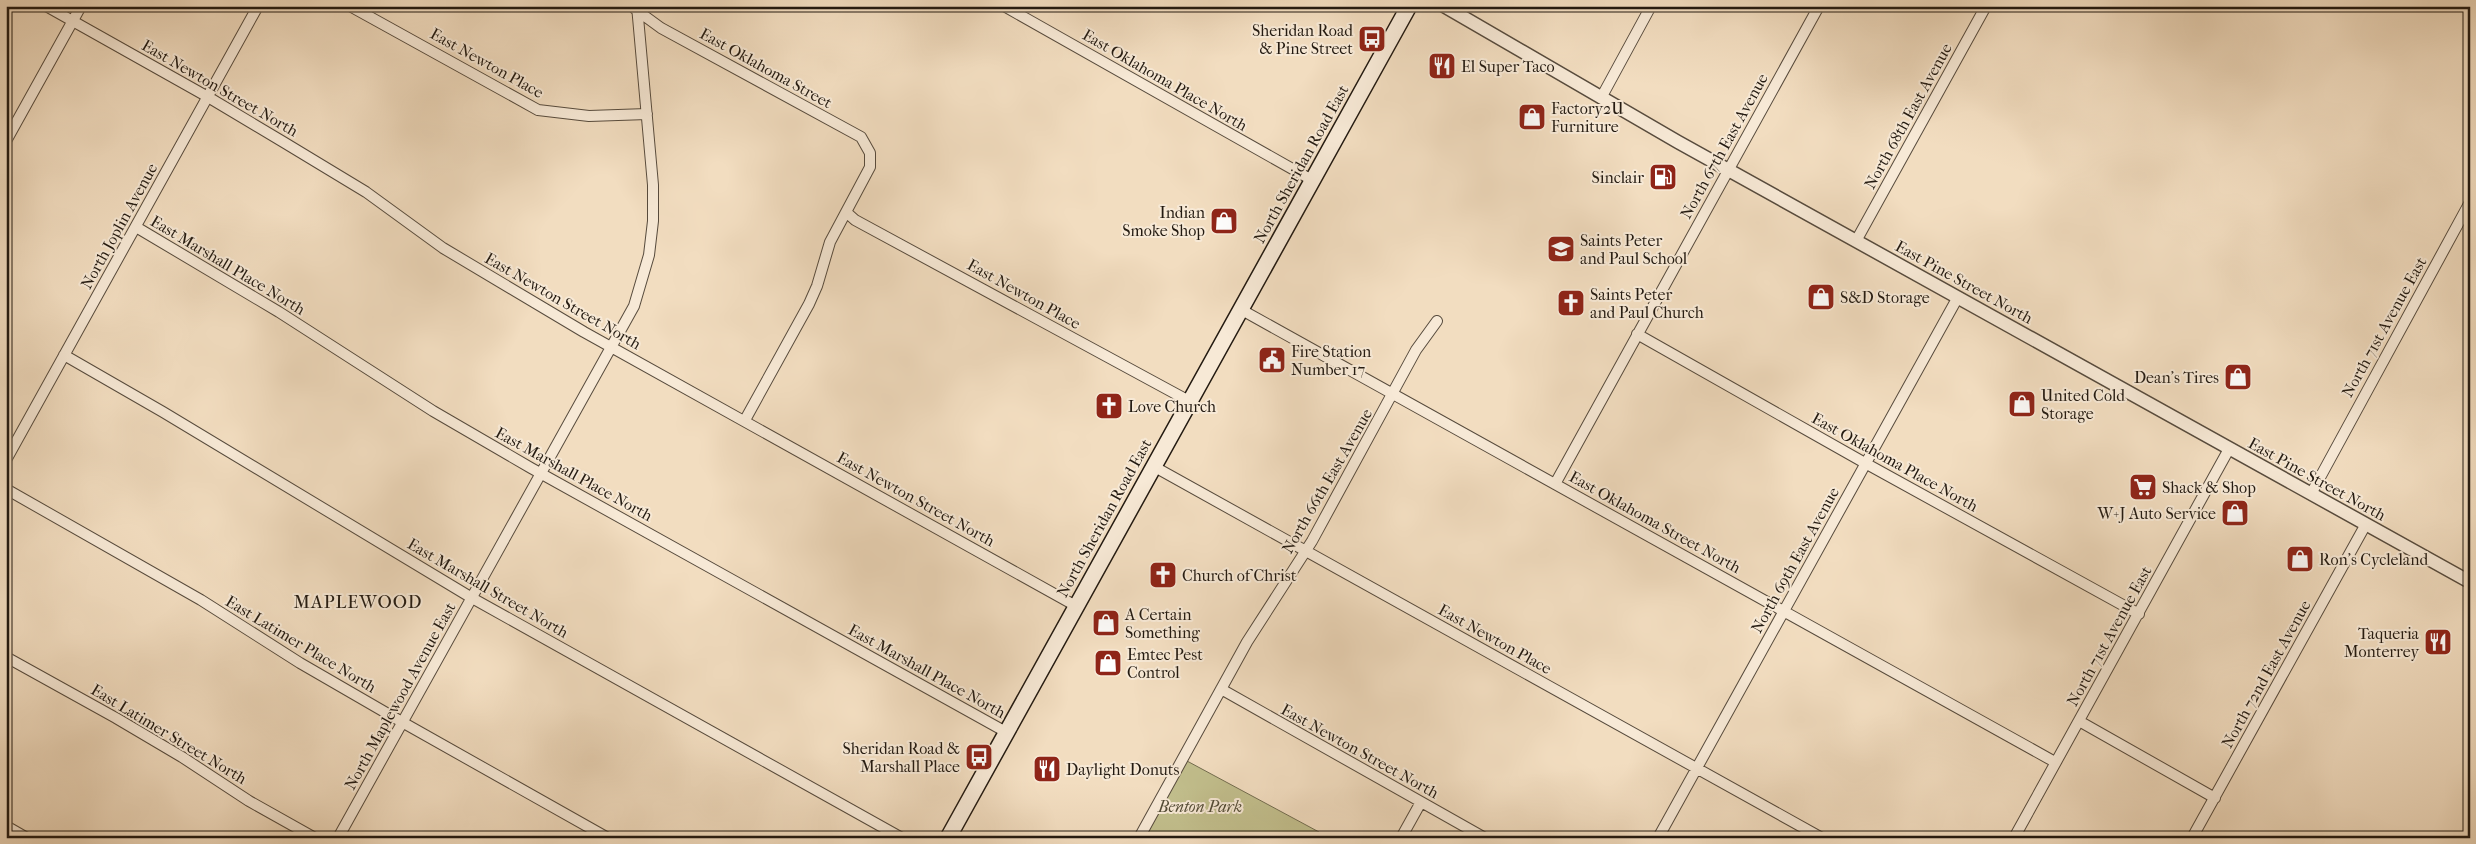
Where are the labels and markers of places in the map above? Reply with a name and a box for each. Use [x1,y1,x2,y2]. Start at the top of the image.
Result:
place label: Sheridan Road & Pine Street [1252,21,1353,58]
bus stop icon: Sheridan Road & Pine Street [1357,24,1387,54]
restaurant icon: El Super Taco [1427,51,1457,81]
place label: El Super Taco [1461,57,1555,76]
place label: Factory2U Furniture [1551,99,1624,136]
shop icon: Factory2U Furniture [1517,102,1547,132]
fuel station icon: Sinclair [1648,162,1678,192]
place label: Sinclair [1592,168,1644,187]
place label: Indian Smoke Shop [1122,203,1206,240]
shop icon: Indian Smoke Shop [1209,206,1239,236]
place label: Saints Peter and Paul School [1580,231,1688,268]
school or university icon: Saints Peter and Paul School [1546,234,1576,264]
shop icon: S&D Storage [1806,282,1836,312]
place label: Saints Peter and Paul Church [1590,285,1704,322]
church icon: Saints Peter and Paul Church [1556,288,1586,318]
place label: S&D Storage [1840,288,1930,307]
place label: Fire Station Number 17 [1291,342,1372,379]
public building icon: Fire Station Number 17 [1257,345,1287,375]
shop icon: Dean's Tires [2223,362,2253,392]
place label: Dean's Tires [2134,368,2219,387]
place label: United Cold Storage [2041,386,2125,423]
shop icon: United Cold Storage [2007,389,2037,419]
church icon: Love Church [1094,391,1124,421]
place label: Love Church [1128,397,1216,416]
supermarket icon: Shack & Shop [2128,472,2158,502]
place label: Shack & Shop [2162,478,2256,497]
shop icon: W+J Auto Service [2220,498,2250,528]
place label: W+J Auto Service [2096,504,2216,523]
shop icon: Ron's Cycleland [2285,544,2315,574]
place label: Ron's Cycleland [2319,550,2428,569]
church icon: Church of Christ [1148,560,1178,590]
place label: Church of Christ [1182,566,1297,585]
place label: A Certain Something [1124,605,1200,642]
shop icon: A Certain Something [1091,608,1121,638]
place label: Taqueria Monterrey [2344,624,2420,661]
restaurant icon: Taqueria Monterrey [2423,627,2453,657]
place label: Emtec Pest Control [1127,645,1203,682]
shop icon: Emtec Pest Control [1093,648,1123,678]
place label: Sheridan Road & Marshall Place [842,739,960,776]
bus stop icon: Sheridan Road & Marshall Place [964,742,994,772]
restaurant icon: Daylight Donuts [1032,754,1062,784]
place label: Daylight Donuts [1066,760,1179,779]

